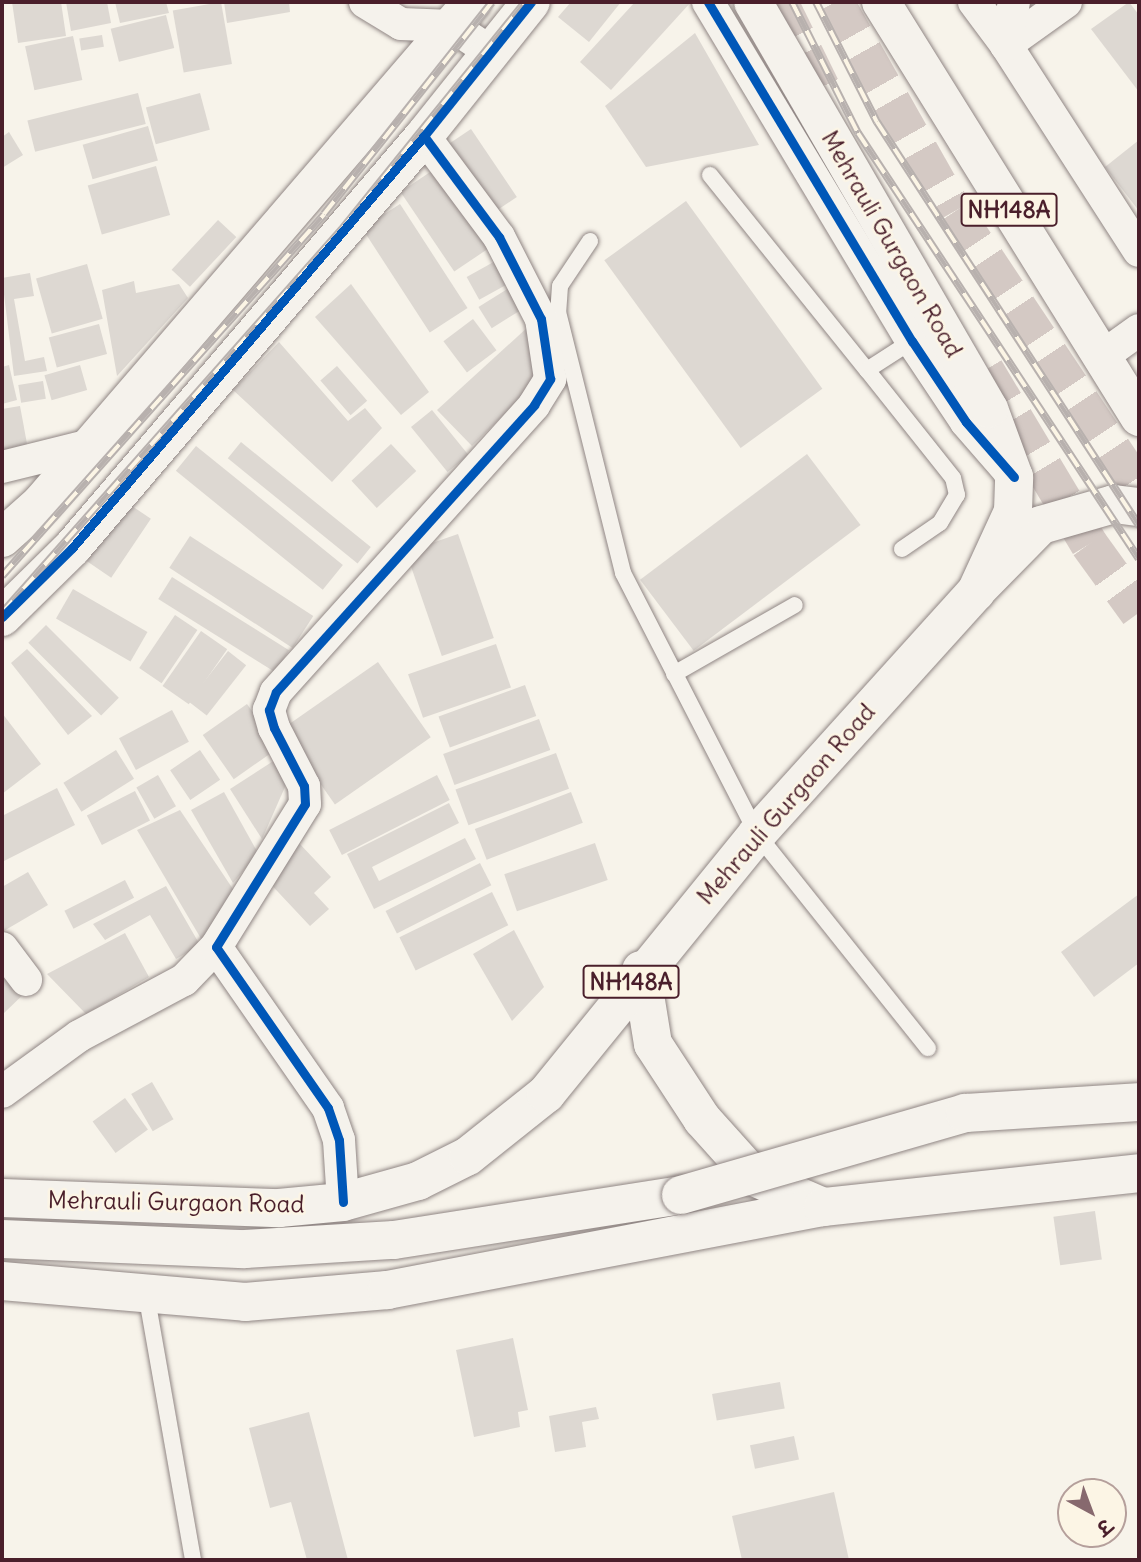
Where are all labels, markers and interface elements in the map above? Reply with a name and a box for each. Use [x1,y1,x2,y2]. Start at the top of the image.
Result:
street label: Mehrauli Gurgaon Road [815,126,969,362]
road number: NH148A [960,190,1058,230]
street label: Mehrauli Gurgaon Road [691,698,881,910]
road number: NH148A [582,962,680,1001]
street label: Mehrauli Gurgaon Road [47,1185,305,1219]
north arrow [1057,1478,1127,1548]
text: उ [1092,1514,1117,1541]

